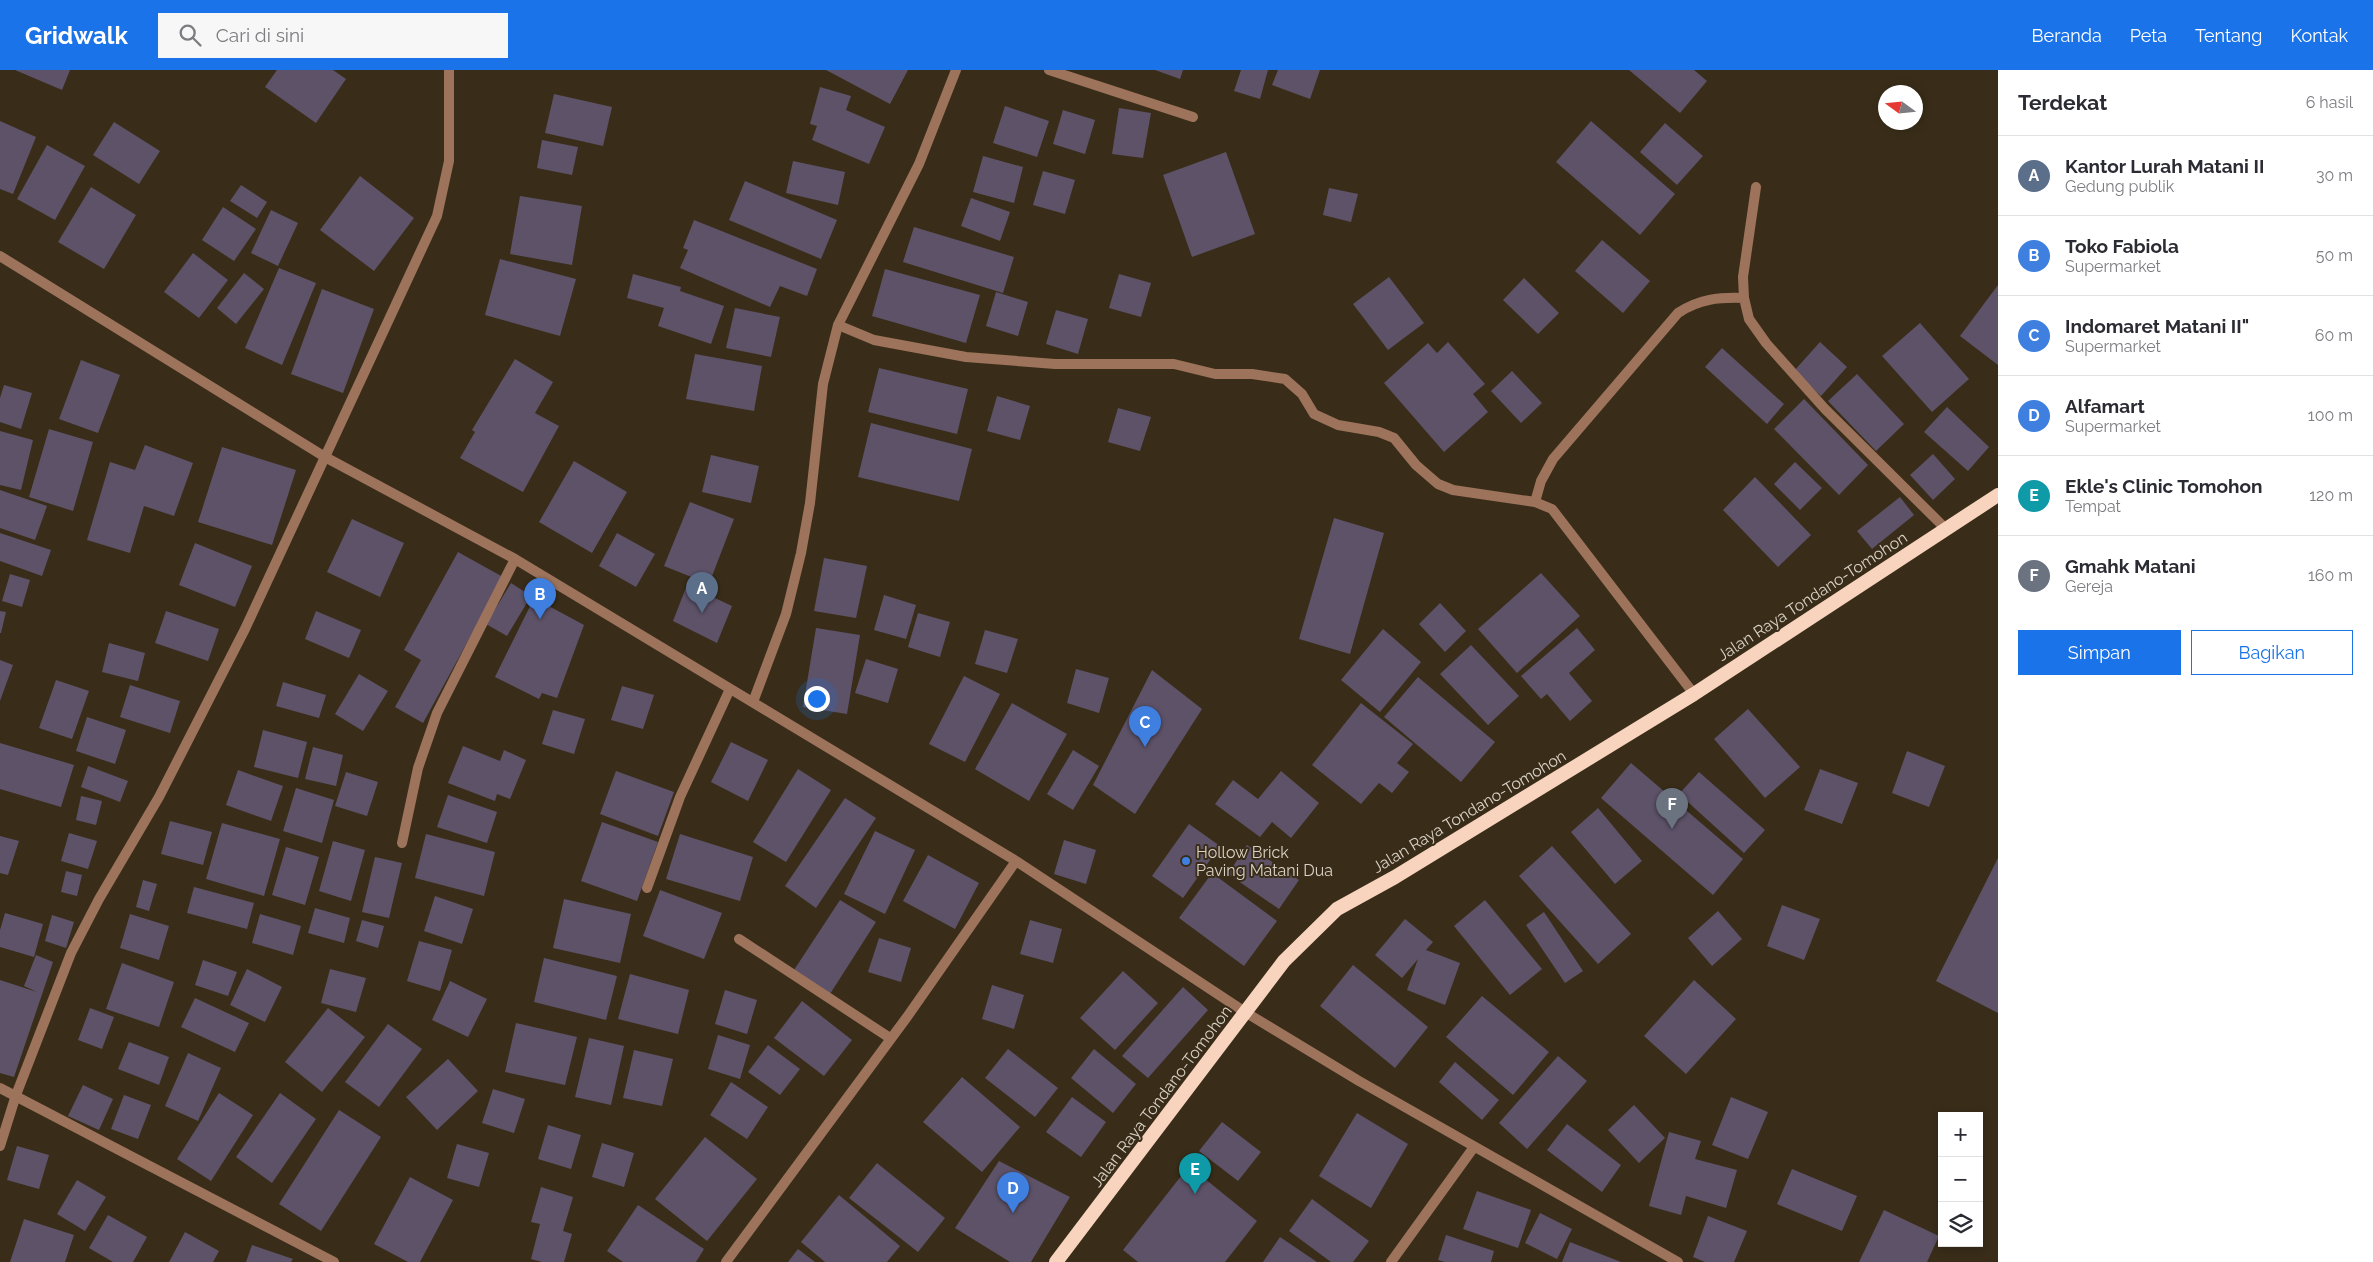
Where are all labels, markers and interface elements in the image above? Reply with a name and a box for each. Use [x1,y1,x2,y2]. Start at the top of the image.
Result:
search box [158,13,508,58]
text: Gridwalk [25,21,128,50]
icon: search [176,21,204,49]
text: Cari di sini [216,24,304,46]
text: Beranda [2032,25,2102,46]
text: Peta [2130,25,2167,46]
text: Tentang [2195,25,2262,46]
text: Kontak [2290,25,2348,46]
north arrow [1878,85,1923,130]
text: Terdekat [2018,90,2107,115]
text: 6 hasil [2306,93,2353,112]
text: Kantor Lurah Matani II [2065,155,2264,177]
text: A [2029,166,2039,185]
text: 30 m [2316,166,2353,185]
text: Gedung publik [2065,177,2174,196]
text: Toko Fabiola [2065,235,2179,257]
text: B [2029,246,2039,265]
text: 50 m [2316,246,2353,265]
text: Supermarket [2065,257,2161,276]
text: Indomaret Matani II" [2065,315,2249,337]
text: C [2029,326,2039,345]
text: 60 m [2315,326,2353,345]
text: Supermarket [2065,337,2161,356]
text: Alfamart [2065,395,2145,417]
text: D [2028,406,2040,425]
text: 100 m [2308,406,2353,425]
text: Supermarket [2065,417,2161,436]
text: Ekle's Clinic Tomohon [2065,475,2262,497]
text: E [2029,486,2039,505]
text: 120 m [2309,486,2353,505]
text: Tempat [2065,497,2121,516]
street label: Jalan Raya Tondano-Tomohon [1714,528,1911,665]
text: Gmahk Matani [2065,555,2196,577]
text: F [2029,566,2039,585]
text: 160 m [2308,566,2353,585]
pin: A [686,572,718,613]
text: Gereja [2065,577,2113,596]
pin: B [524,578,556,619]
button: Simpan [2018,630,2181,675]
button: Bagikan [2191,630,2353,675]
your location [804,686,830,712]
pin: C [1129,706,1161,747]
street label: Jalan Raya Tondano-Tomohon [1369,746,1569,877]
pin: F [1656,788,1688,829]
place label: Hollow Brick Paving Matani Dua [1196,843,1333,880]
marker: Hollow Brick Paving Matani Dua [1180,855,1192,867]
street label: Jalan Raya Tondano-Tomohon [1087,1002,1236,1191]
map controls [1938,1112,1983,1247]
button: + [1938,1112,1983,1157]
pin: E [1179,1153,1211,1194]
button: − [1938,1157,1983,1202]
pin: D [997,1172,1029,1213]
button: layers [1938,1202,1983,1247]

